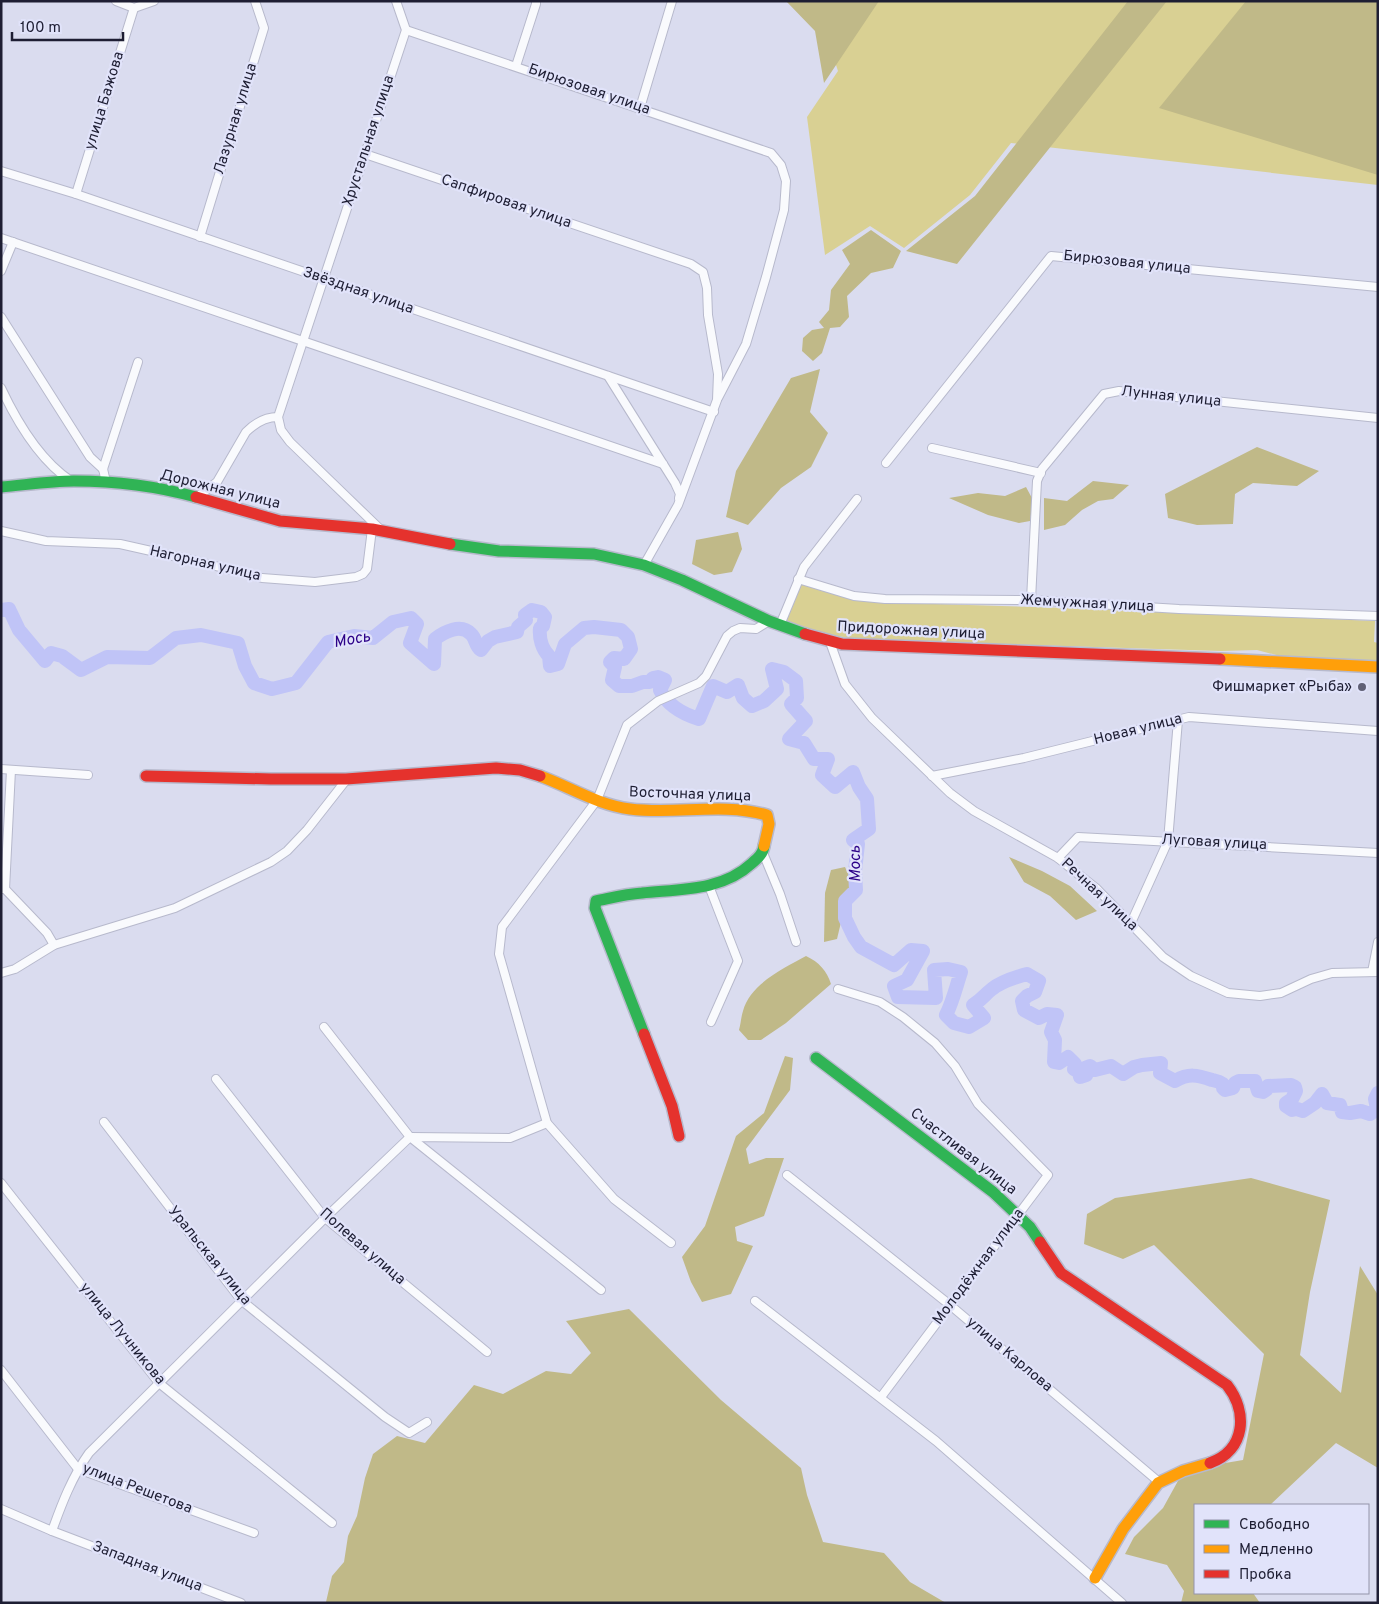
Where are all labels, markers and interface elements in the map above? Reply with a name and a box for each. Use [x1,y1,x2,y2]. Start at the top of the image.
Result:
scale bar [12,10,124,42]
text: 100 m [20,19,61,38]
street label: улица Бажова [81,49,129,153]
street label: Бирюзовая улица [525,60,653,120]
street label: Лазурная улица [210,61,262,177]
street label: Хрустальная улица [339,73,399,209]
street label: Сапфировая улица [438,171,574,233]
street label: Бирюзовая улица [1062,247,1192,279]
street label: Звёздная улица [300,263,416,319]
street label: Лунная улица [1120,382,1222,412]
street label: Дорожная улица [158,466,282,514]
street label: Нагорная улица [148,542,262,586]
street label: Жемчужная улица [1020,591,1154,617]
street label: Придорожная улица [837,618,985,644]
water label: Мось [332,627,372,653]
place label: Фишмаркет «Рыба» [1212,678,1352,697]
marker: Фишмаркет «Рыба» [1356,681,1368,693]
street label: Новая улица [1092,710,1184,750]
street label: Восточная улица [629,783,751,807]
street label: Луговая улица [1161,831,1267,855]
water label: Мось [846,845,866,883]
street label: Речная улица [1057,854,1141,936]
street label: Счастливая улица [906,1104,1020,1200]
street label: Уральская улица [163,1203,255,1309]
street label: Полевая улица [315,1205,409,1289]
street label: Молодёжная улица [929,1205,1029,1329]
street label: улица Лучникова [75,1279,169,1389]
street label: улица Карлова [962,1313,1056,1397]
street label: улица Решетова [79,1459,195,1519]
legend [1194,1504,1369,1594]
text: Свободно [1239,1516,1310,1535]
street label: Западная улица [89,1537,205,1597]
text: Медленно [1239,1541,1313,1560]
text: Пробка [1239,1566,1291,1585]

